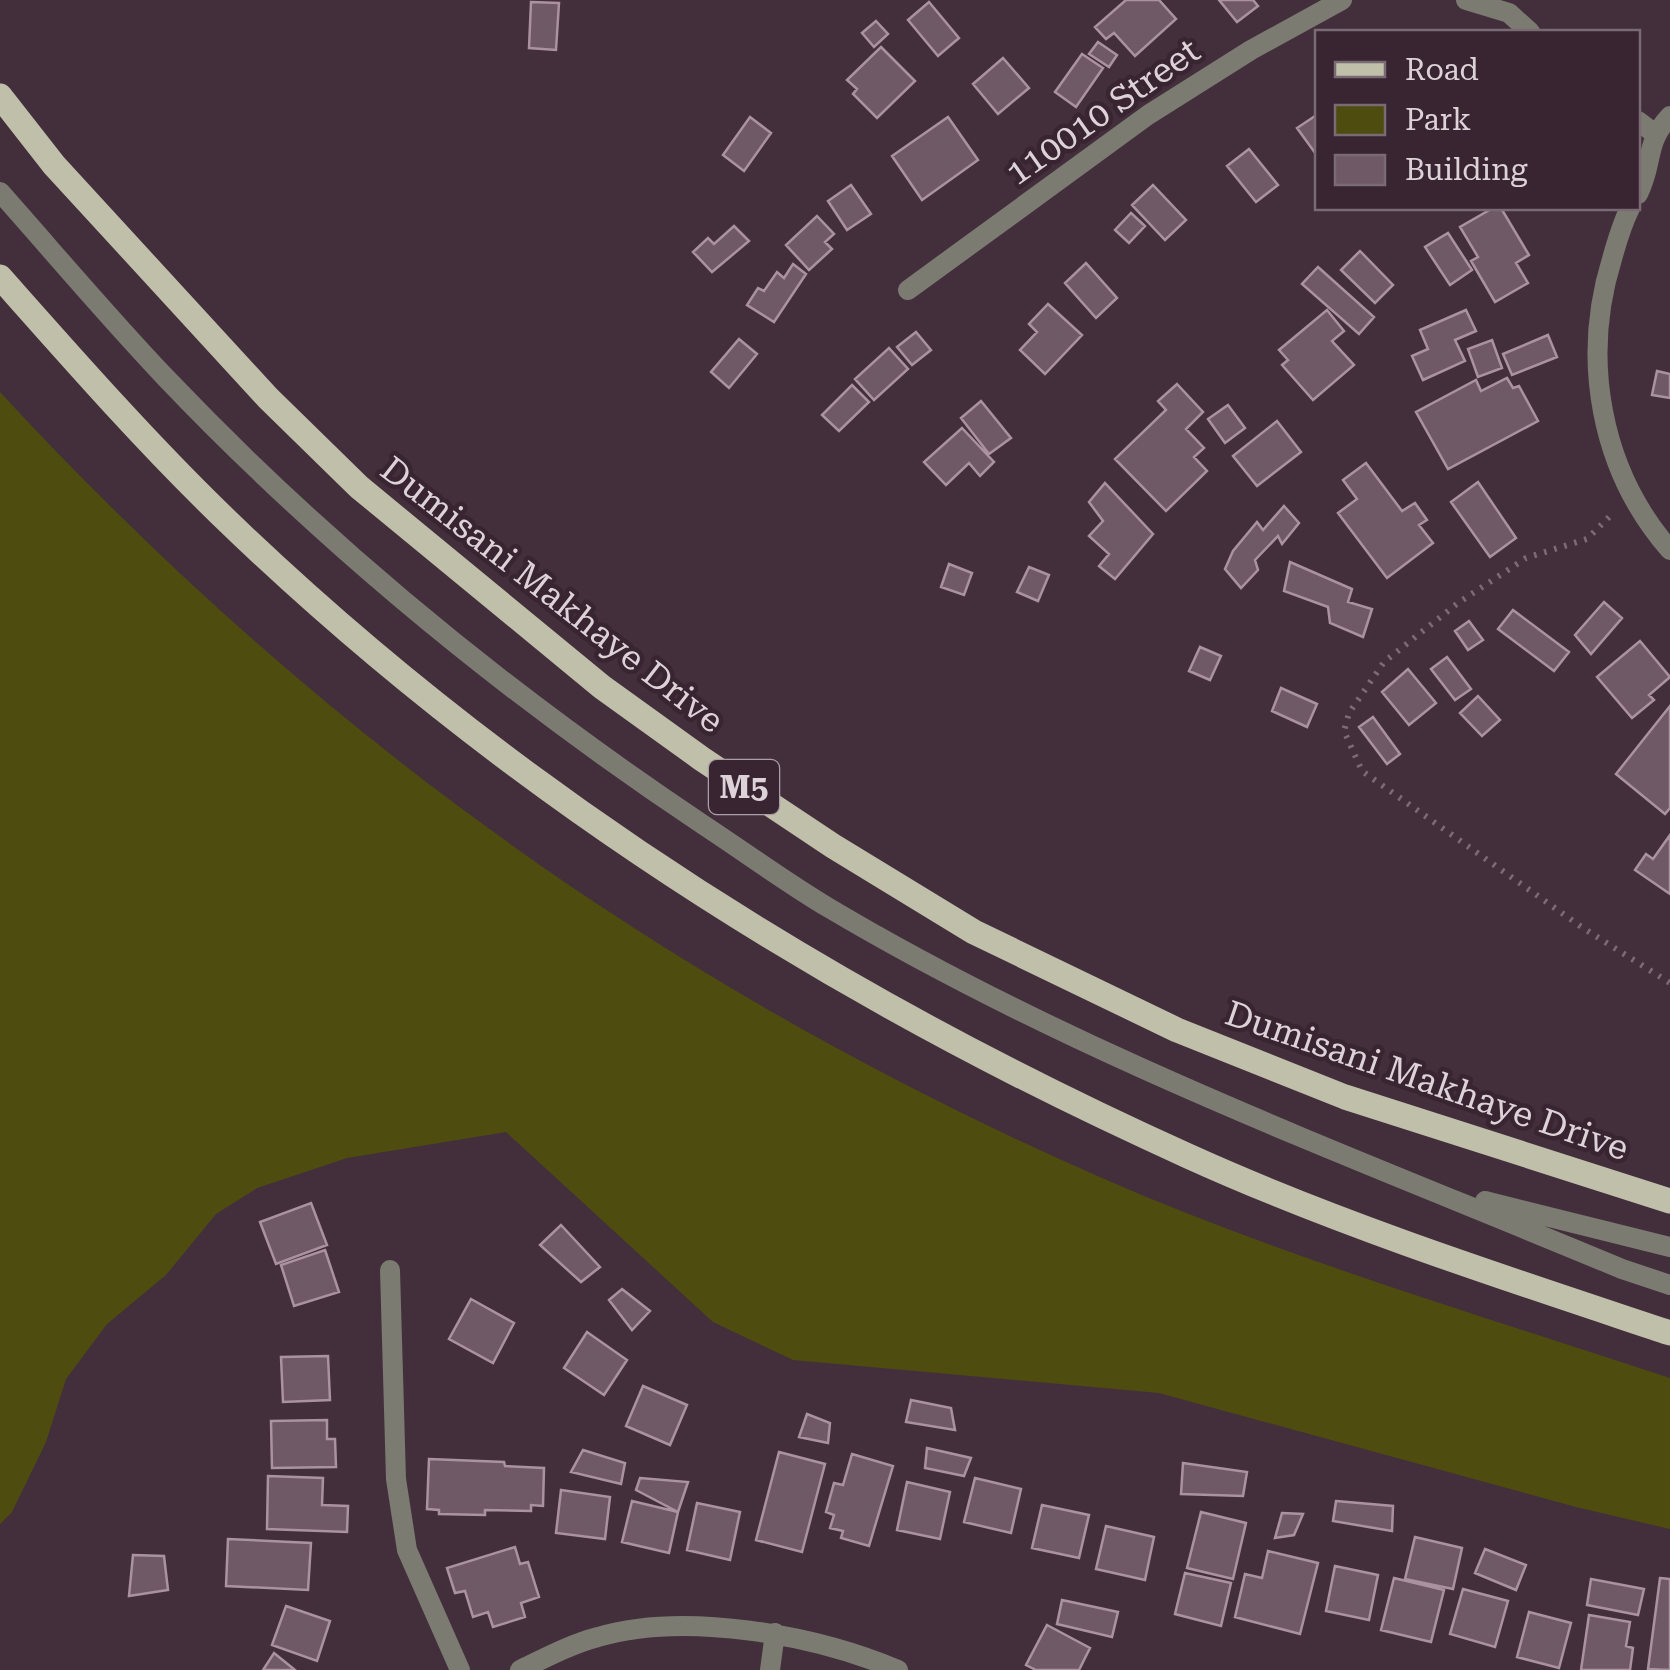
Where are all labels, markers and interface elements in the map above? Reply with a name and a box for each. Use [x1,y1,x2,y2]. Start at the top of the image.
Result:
street label: 110010 Street [998,30,1208,194]
legend [1315,30,1640,210]
text: Road [1405,52,1479,87]
text: Park [1405,102,1471,137]
text: Building [1405,152,1528,187]
street label: Dumisani Makhaye Drive [372,448,732,742]
road number: M5 [709,760,779,814]
street label: Dumisani Makhaye Drive [1220,993,1634,1169]

